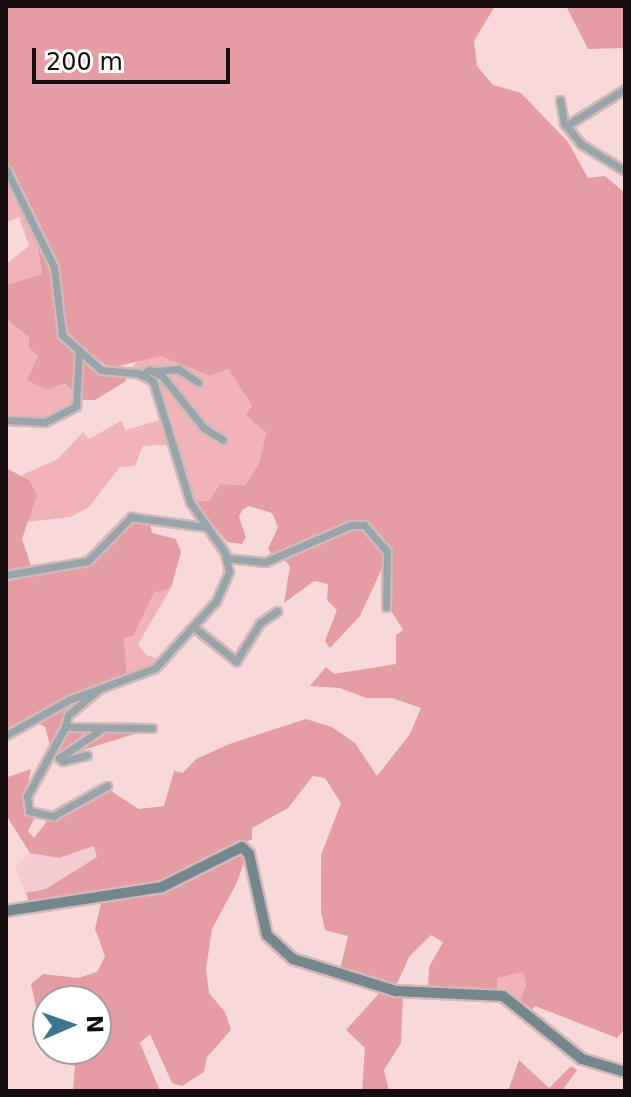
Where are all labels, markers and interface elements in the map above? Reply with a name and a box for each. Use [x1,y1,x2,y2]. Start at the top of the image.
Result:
scale bar [36,32,234,82]
text: 200 m [46,48,123,76]
north arrow [32,985,112,1065]
text: N [82,1015,107,1034]

